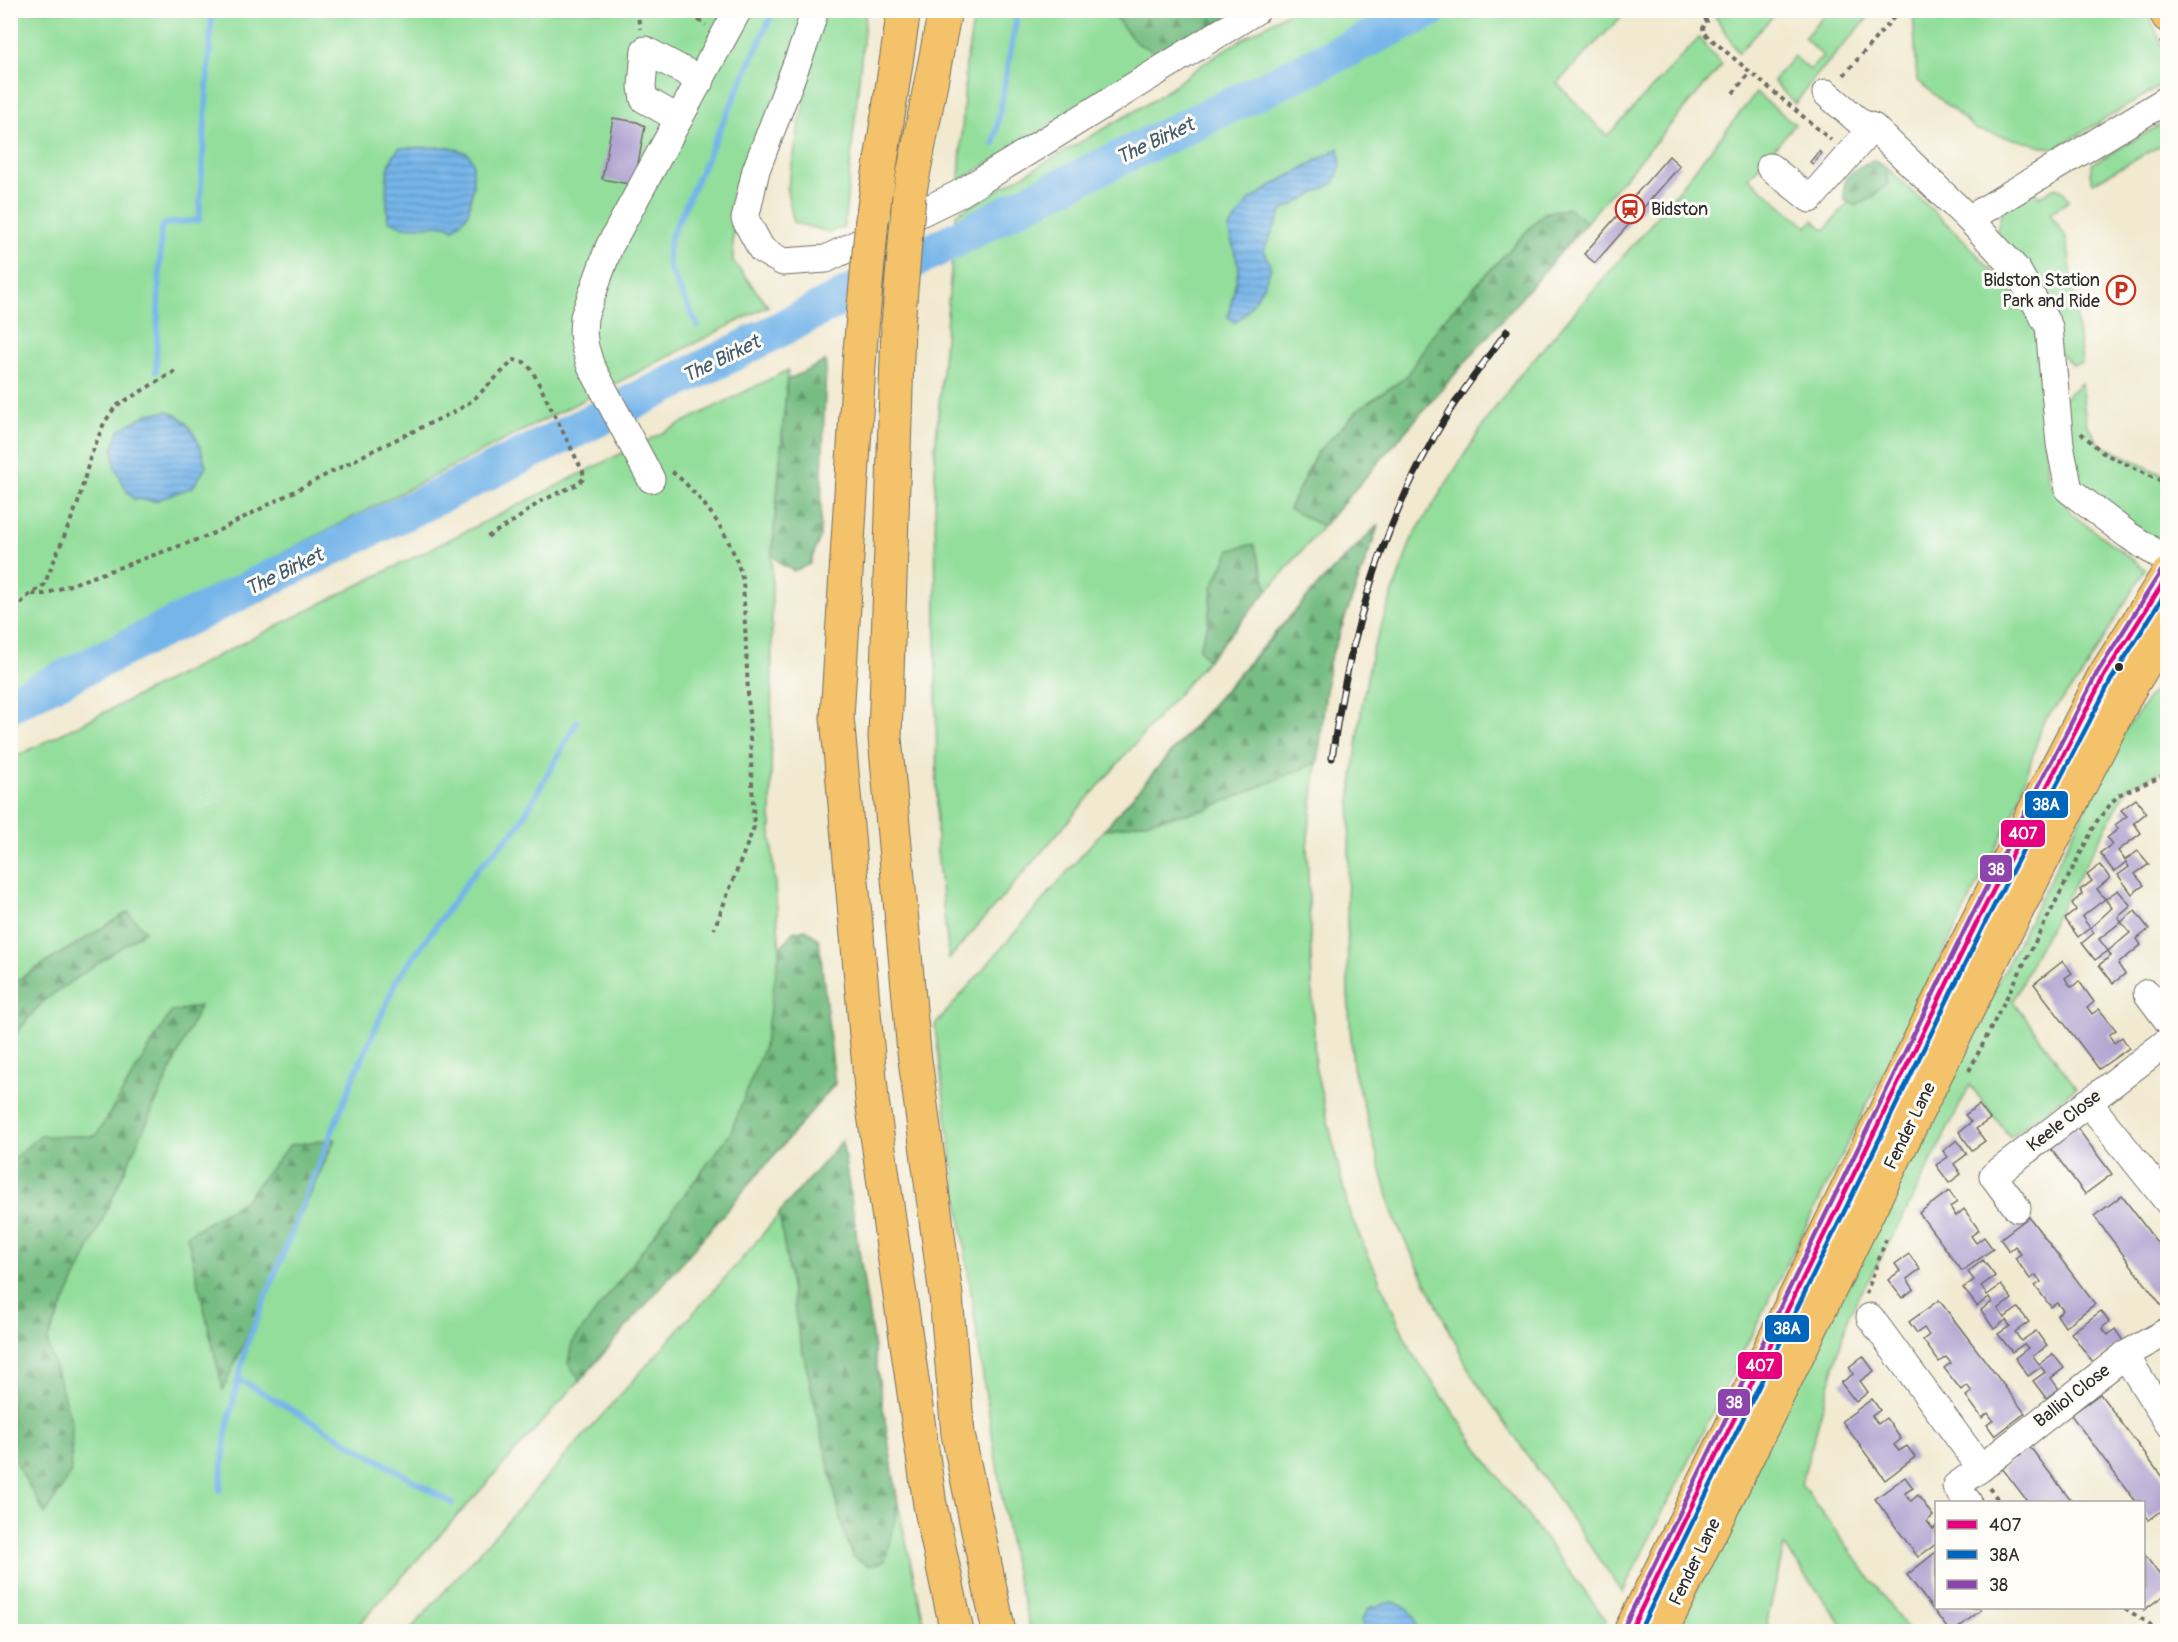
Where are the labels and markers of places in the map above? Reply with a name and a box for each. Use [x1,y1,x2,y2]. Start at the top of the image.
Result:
station icon: Bidston [1614,193,1646,225]
place label: Bidston [1651,198,1708,221]
place label: Bidston Station Park and Ride [1983,269,2100,313]
parking icon: Bidston Station Park and Ride [2105,274,2137,306]
unlabelled marker [2113,661,2125,673]

